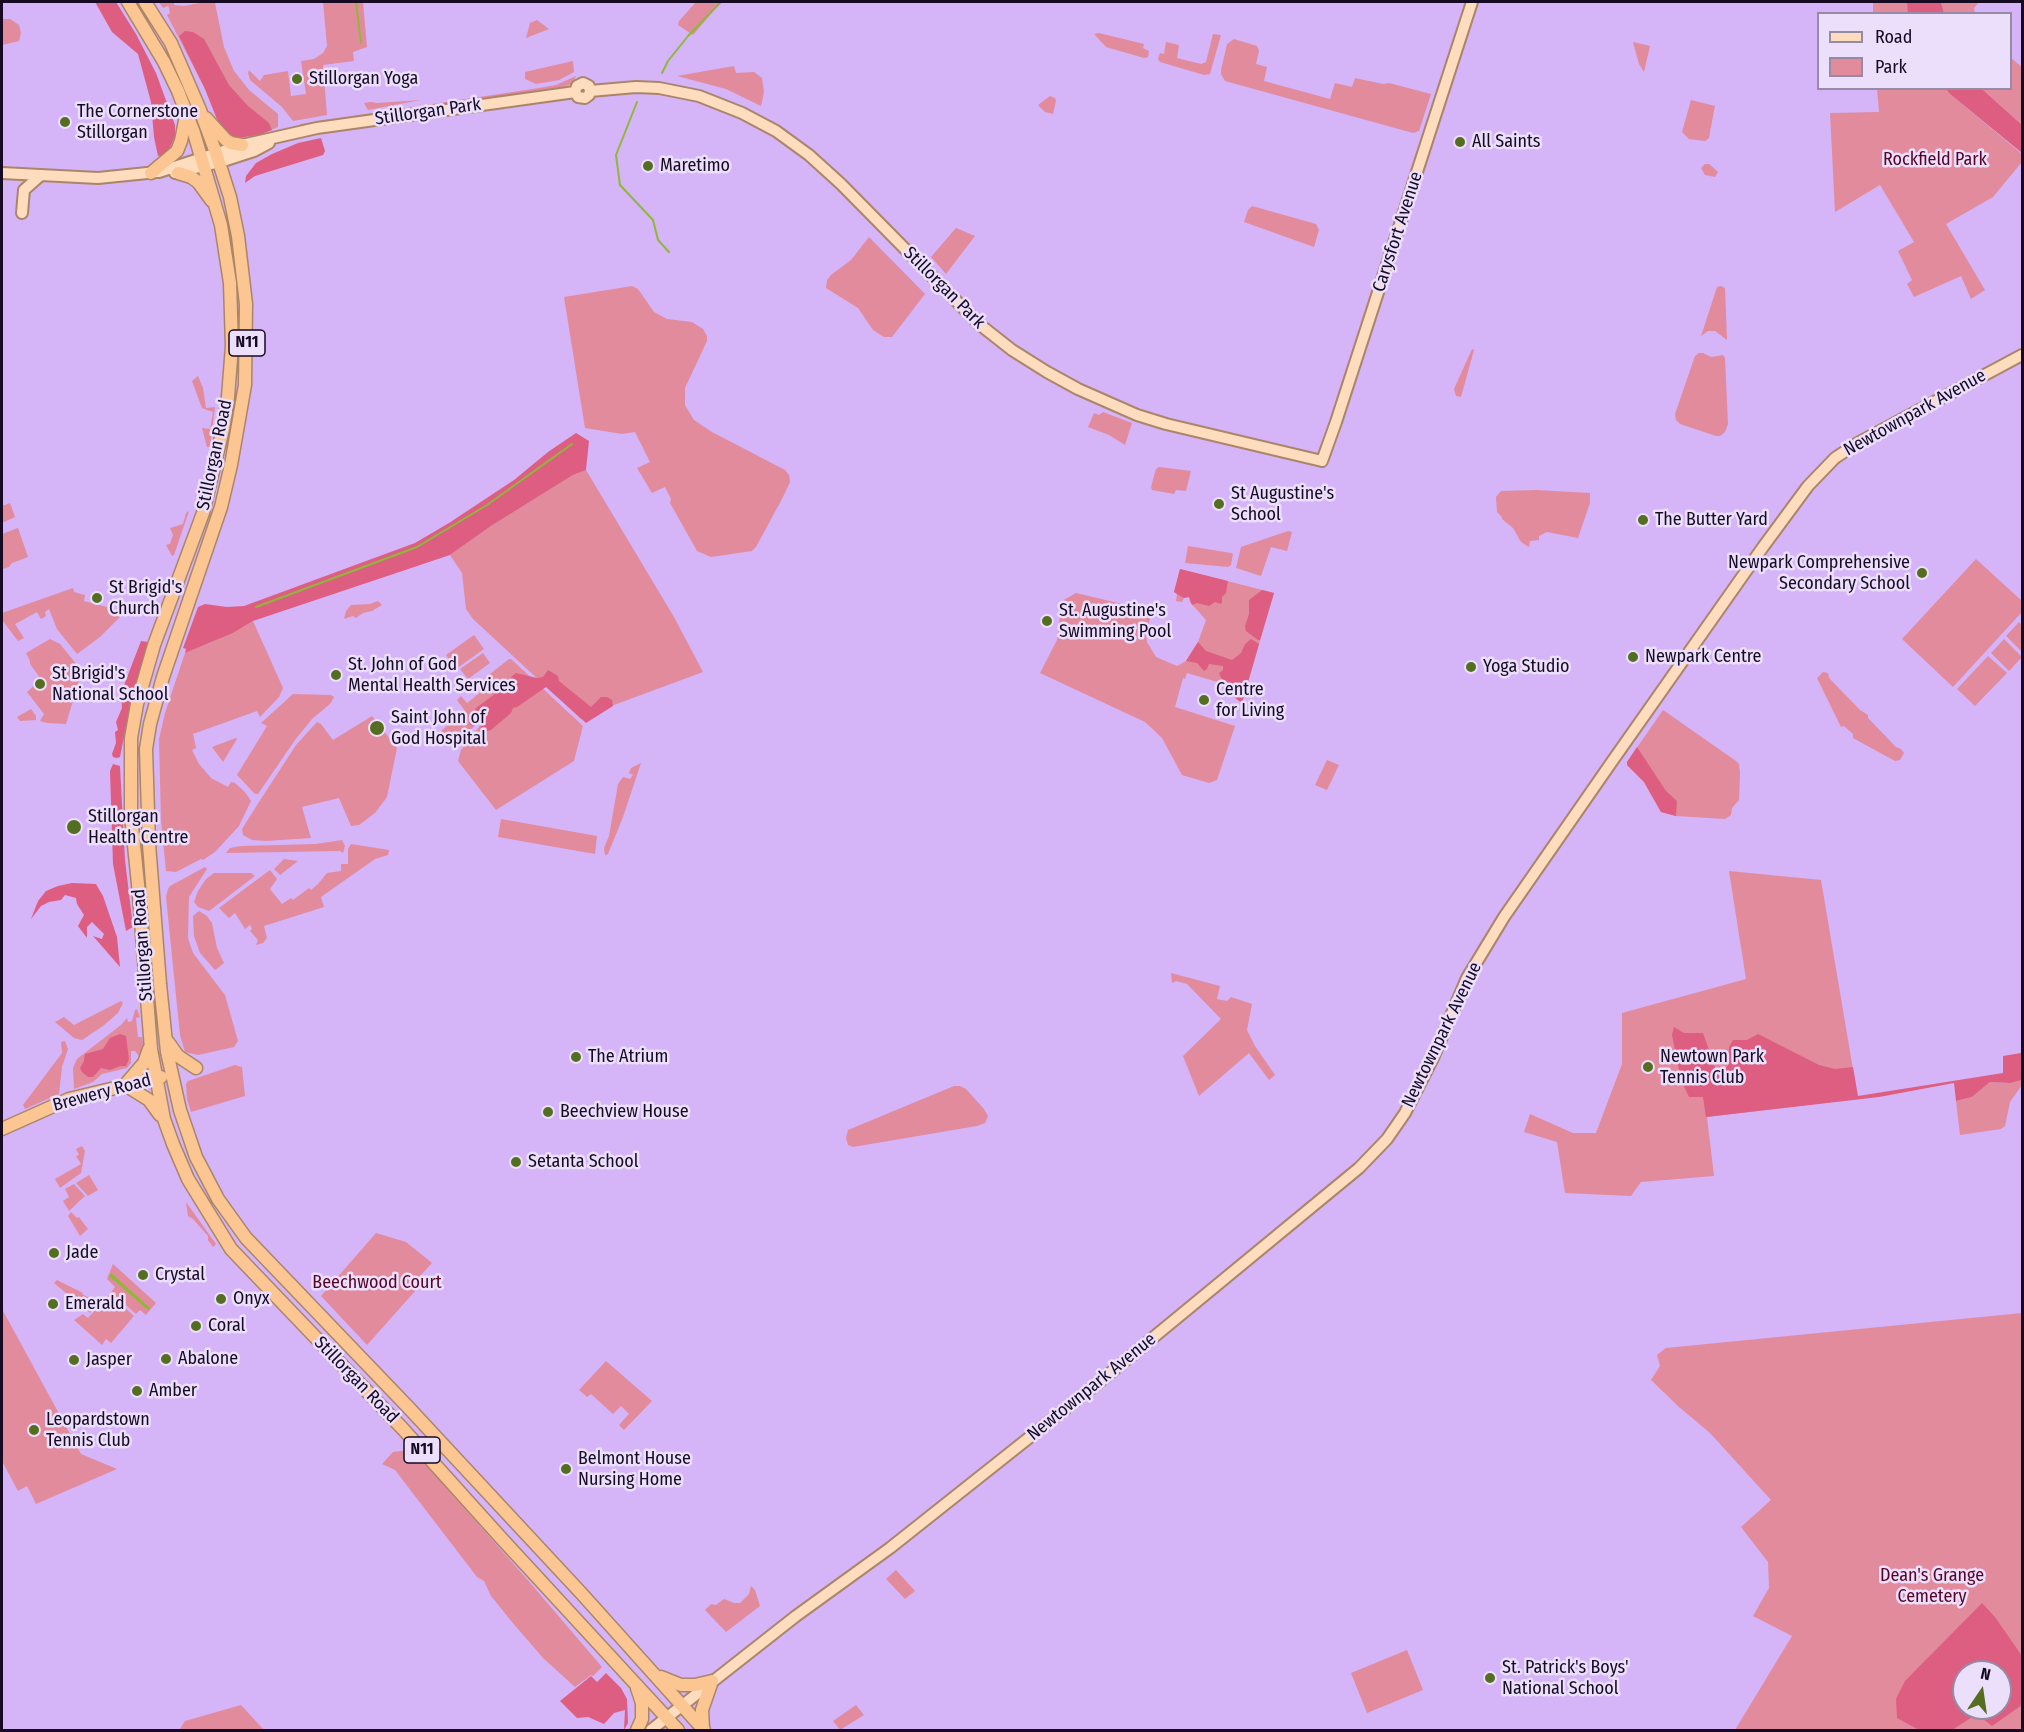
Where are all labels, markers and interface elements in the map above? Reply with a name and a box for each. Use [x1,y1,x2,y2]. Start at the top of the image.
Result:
legend [1817,12,2012,90]
text: Road [1875,26,1912,48]
text: Park [1875,56,1907,78]
place label: Stillorgan Yoga [309,68,418,90]
marker: Stillorgan Yoga [290,72,304,86]
street label: Stillorgan Park [374,94,482,130]
place label: The Cornerstone Stillorgan [77,101,198,144]
marker: The Cornerstone Stillorgan [58,115,72,129]
place label: All Saints [1472,131,1541,153]
marker: All Saints [1453,135,1467,149]
park label: Rockfield Park [1883,149,1987,171]
place label: Maretimo [660,155,730,177]
marker: Maretimo [641,159,655,173]
street label: Carysfort Avenue [1368,169,1428,295]
street label: Stillorgan Park [899,243,989,333]
road number: N11 [229,330,265,356]
street label: Newtownpark Avenue [1840,365,1990,461]
street label: Stillorgan Road [193,398,237,512]
place label: St Augustine's School [1231,483,1334,526]
marker: St Augustine's School [1212,497,1226,511]
place label: The Butter Yard [1655,509,1768,531]
marker: The Butter Yard [1636,513,1650,527]
place label: Newpark Comprehensive Secondary School [1728,552,1910,594]
marker: Newpark Comprehensive Secondary School [1915,566,1929,580]
place label: St Brigid's Church [109,577,182,620]
marker: St Brigid's Church [90,591,104,605]
place label: St. Augustine's Swimming Pool [1059,600,1171,642]
marker: St. Augustine's Swimming Pool [1040,614,1054,628]
place label: Newpark Centre [1645,646,1761,668]
marker: Newpark Centre [1626,650,1640,664]
place label: St. John of God Mental Health Services [348,654,516,696]
place label: Yoga Studio [1483,656,1569,678]
marker: Yoga Studio [1464,660,1478,674]
place label: St Brigid's National School [52,663,169,706]
marker: St. John of God Mental Health Services [329,668,343,682]
marker: St Brigid's National School [33,677,47,691]
place label: Centre for Living [1216,679,1284,722]
marker: Centre for Living [1197,693,1211,707]
place label: Saint John of God Hospital [391,707,486,750]
marker: Saint John of God Hospital [368,719,386,737]
place label: Stillorgan Health Centre [88,806,188,848]
marker: Stillorgan Health Centre [65,818,83,836]
street label: Stillorgan Road [128,888,158,1002]
street label: Newtownpark Avenue [1397,959,1487,1111]
place label: The Atrium [588,1046,668,1068]
place label: Newtown Park Tennis Club [1660,1046,1764,1088]
marker: The Atrium [569,1050,583,1064]
marker: Newtown Park Tennis Club [1641,1060,1655,1074]
street label: Brewery Road [50,1069,154,1117]
place label: Beechview House [560,1101,689,1123]
marker: Beechview House [541,1105,555,1119]
place label: Setanta School [528,1151,639,1173]
marker: Setanta School [509,1155,523,1169]
place label: Jade [66,1242,98,1264]
marker: Jade [47,1246,61,1260]
place label: Crystal [155,1264,205,1286]
marker: Crystal [136,1268,150,1282]
park label: Beechwood Court [312,1272,442,1294]
place label: Onyx [233,1288,270,1310]
marker: Onyx [214,1292,228,1306]
place label: Emerald [65,1293,125,1315]
marker: Emerald [46,1297,60,1311]
place label: Coral [208,1315,245,1337]
marker: Coral [189,1319,203,1333]
street label: Newtownpark Avenue [1023,1329,1161,1445]
street label: Stillorgan Road [309,1332,403,1428]
place label: Abalone [178,1348,238,1370]
place label: Jasper [86,1349,132,1371]
marker: Abalone [159,1352,173,1366]
marker: Jasper [67,1353,81,1367]
place label: Amber [149,1380,197,1402]
marker: Amber [130,1384,144,1398]
place label: Leopardstown Tennis Club [46,1409,150,1452]
marker: Leopardstown Tennis Club [27,1423,41,1437]
road number: N11 [404,1437,440,1463]
place label: Belmont House Nursing Home [578,1448,691,1490]
marker: Belmont House Nursing Home [559,1462,573,1476]
park label: Dean's Grange Cemetery [1880,1565,1984,1608]
place label: St. Patrick's Boys' National School [1502,1657,1629,1700]
north arrow [1952,1660,2012,1720]
text: N [1979,1664,1993,1684]
marker: St. Patrick's Boys' National School [1483,1671,1497,1685]

